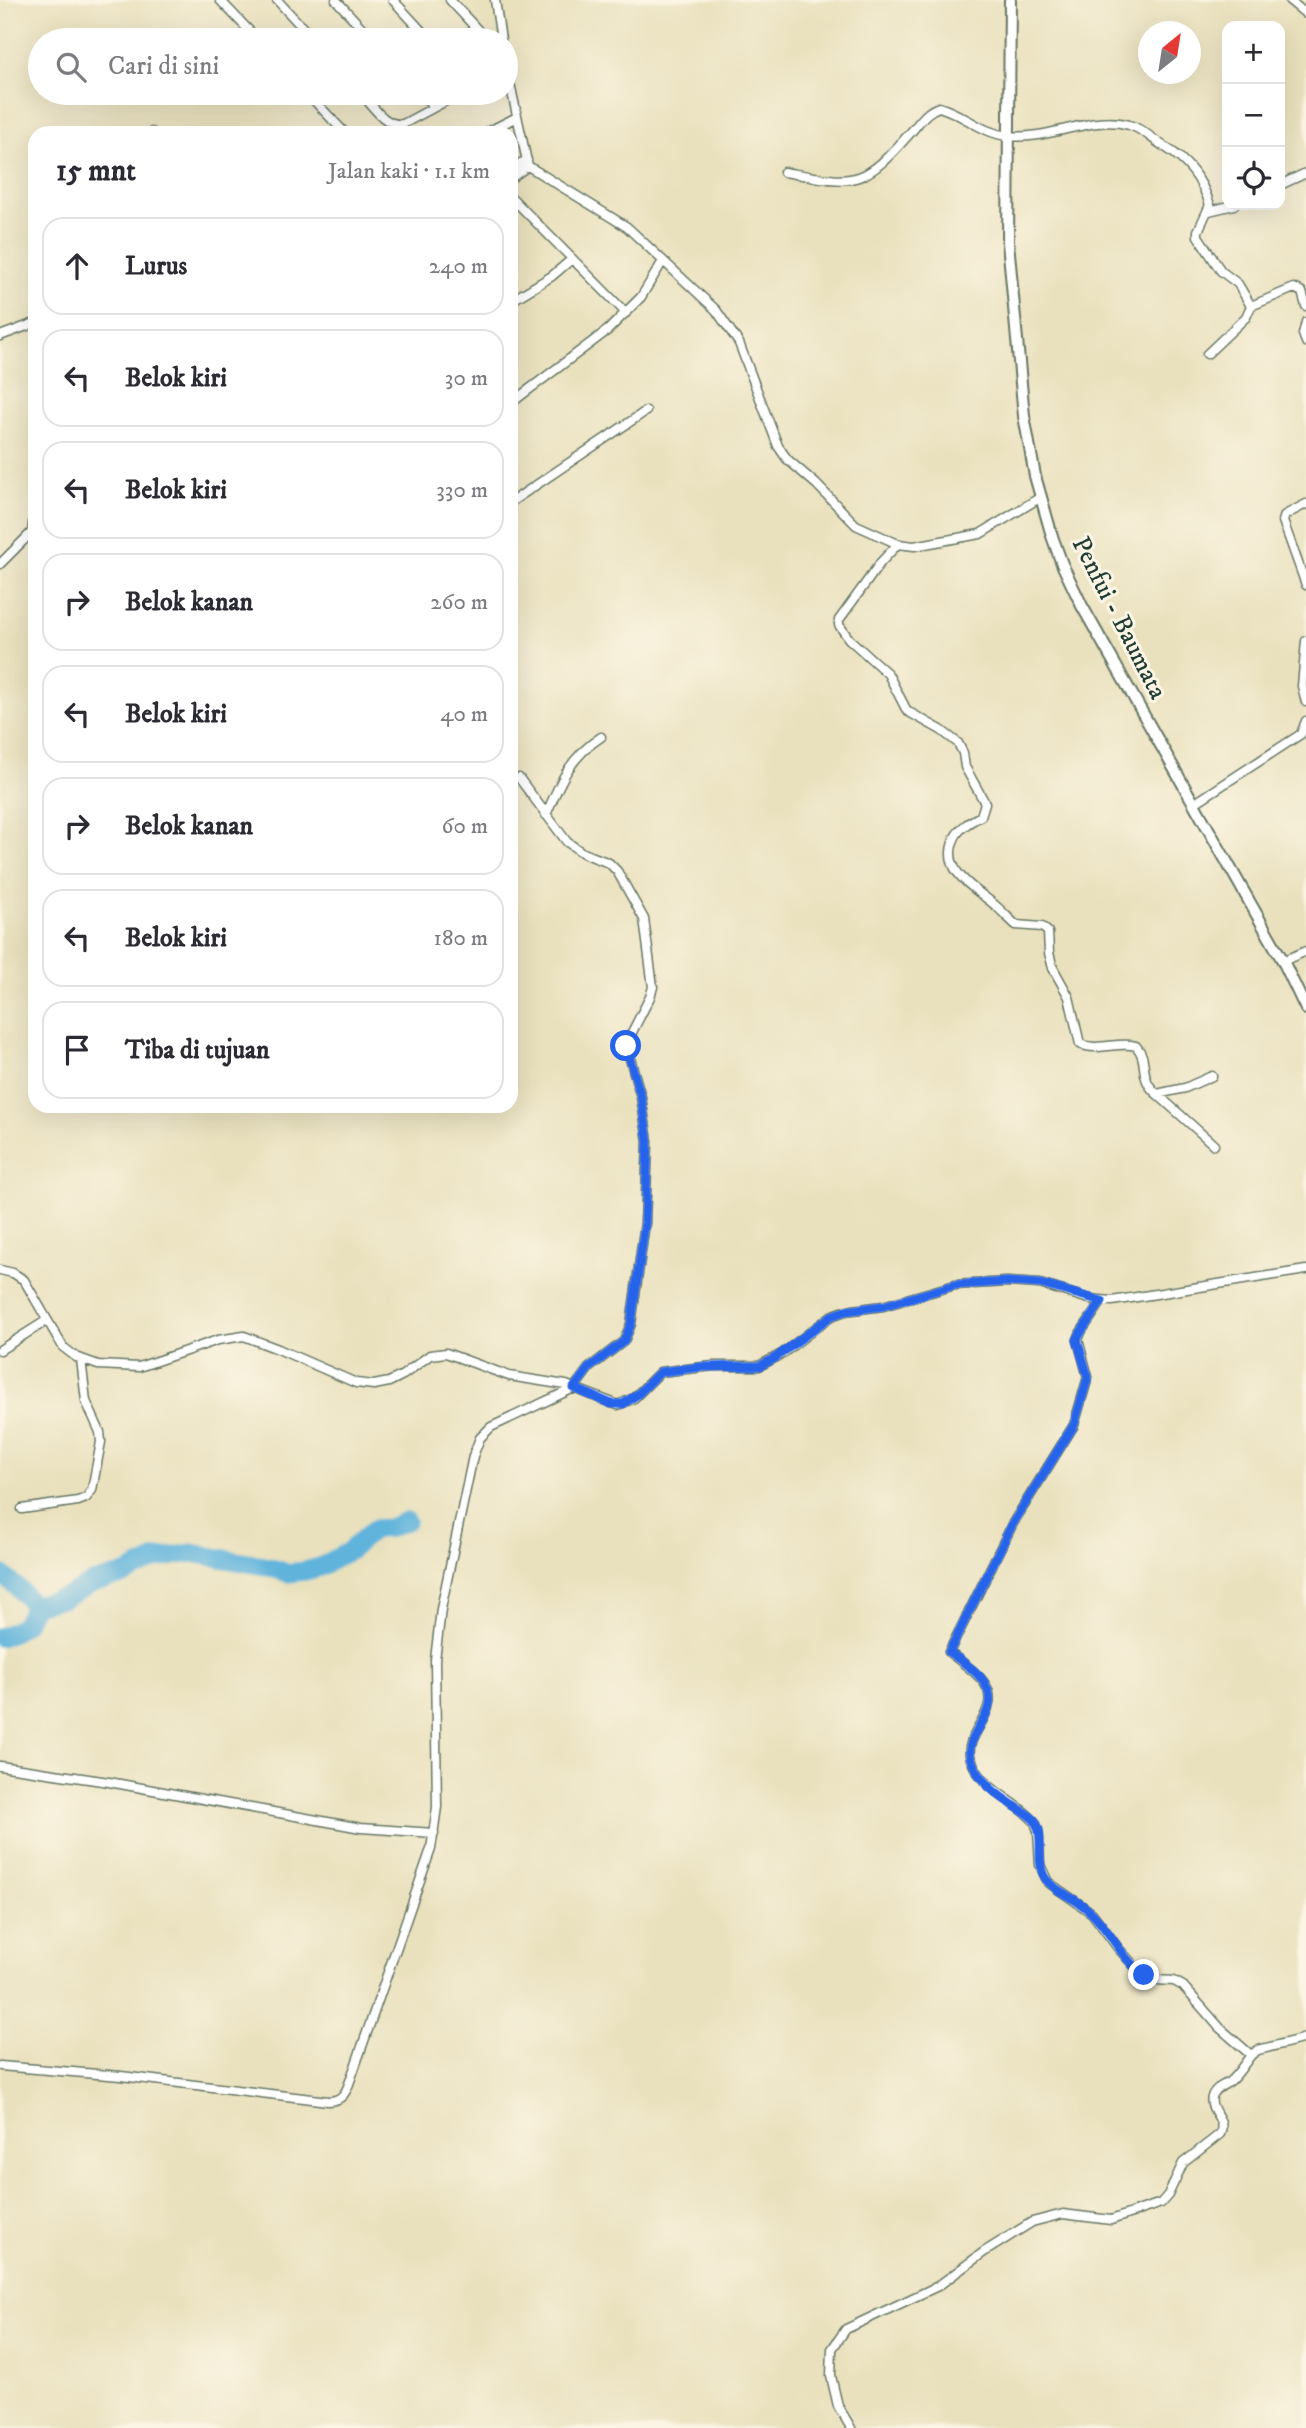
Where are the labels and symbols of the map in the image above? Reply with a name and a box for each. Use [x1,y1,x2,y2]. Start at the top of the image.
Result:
north arrow [1138,21,1201,84]
street label: Penfui - Baumata [1064,531,1174,705]
route start [610,1030,641,1061]
route end [1128,1959,1159,1990]

